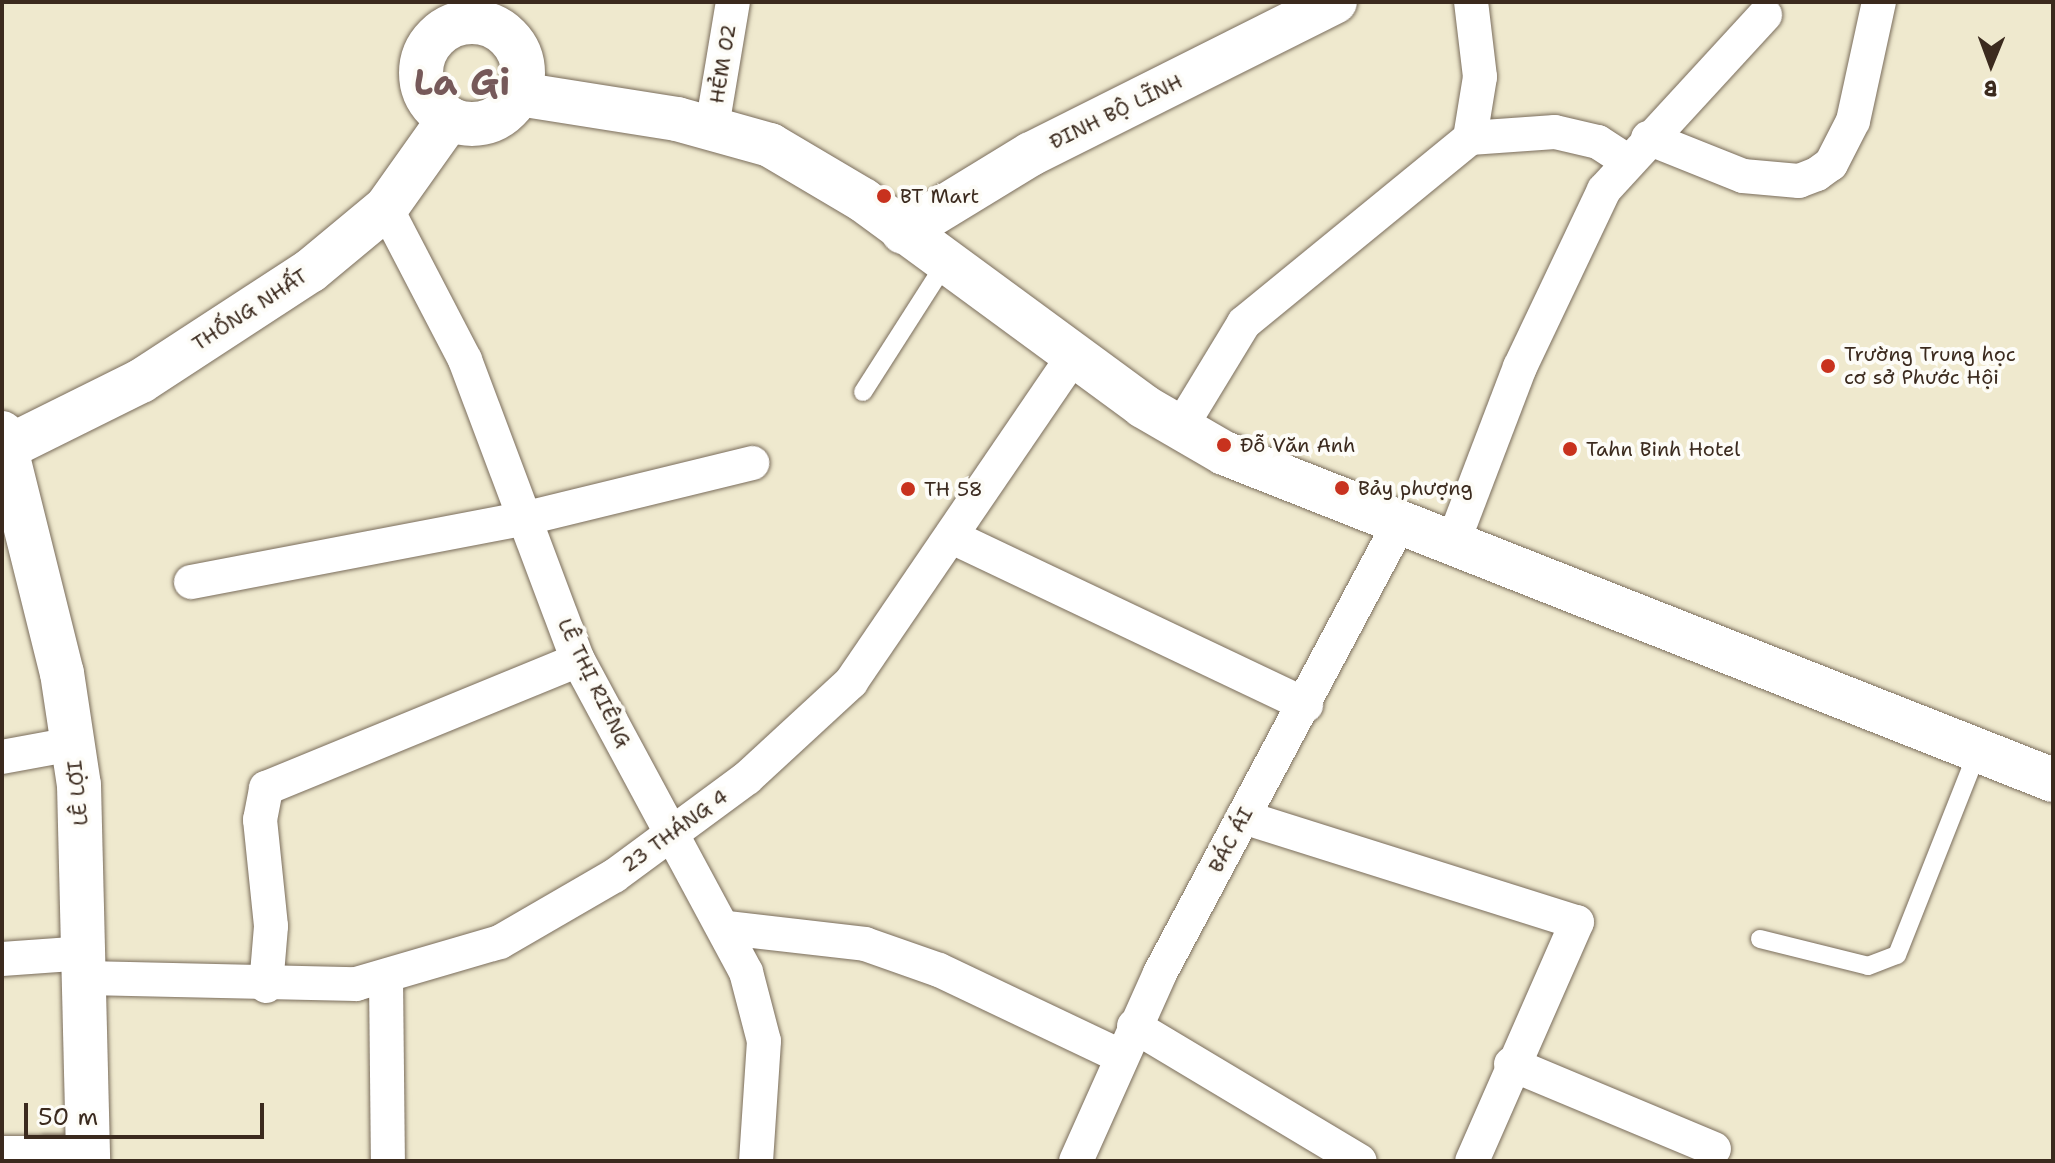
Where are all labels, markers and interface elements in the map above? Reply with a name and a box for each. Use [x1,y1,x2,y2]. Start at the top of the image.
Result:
street label: HẺM 02 [705,23,741,105]
north arrow [1951,24,2031,104]
district label: La Gi [414,61,510,105]
street label: ĐINH BỘ LĨNH [1046,69,1186,155]
text: B [1983,74,1998,103]
place label: BT Mart [900,184,979,208]
marker: BT Mart [875,187,893,205]
street label: THỐNG NHẤT [188,264,312,356]
place label: Trường Trung học cơ sở Phước Hội [1844,342,2016,389]
marker: Trường Trung học cơ sở Phước Hội [1819,357,1837,375]
place label: Đỗ Văn Anh [1240,433,1356,457]
marker: Đỗ Văn Anh [1215,436,1233,454]
place label: Tahn Binh Hotel [1586,437,1740,461]
marker: Tahn Binh Hotel [1561,440,1579,458]
place label: Bảy phượng [1358,476,1473,500]
place label: TH 58 [924,477,983,501]
marker: Bảy phượng [1333,479,1351,497]
marker: TH 58 [899,480,917,498]
street label: LÊ THỊ RIÊNG [552,615,636,751]
street label: LÊ LỢI [63,759,93,827]
street label: 23 THÁNG 4 [617,784,733,878]
street label: BÁC ÁI [1204,803,1258,877]
scale bar [28,1087,268,1137]
text: 50 m [38,1101,98,1133]

